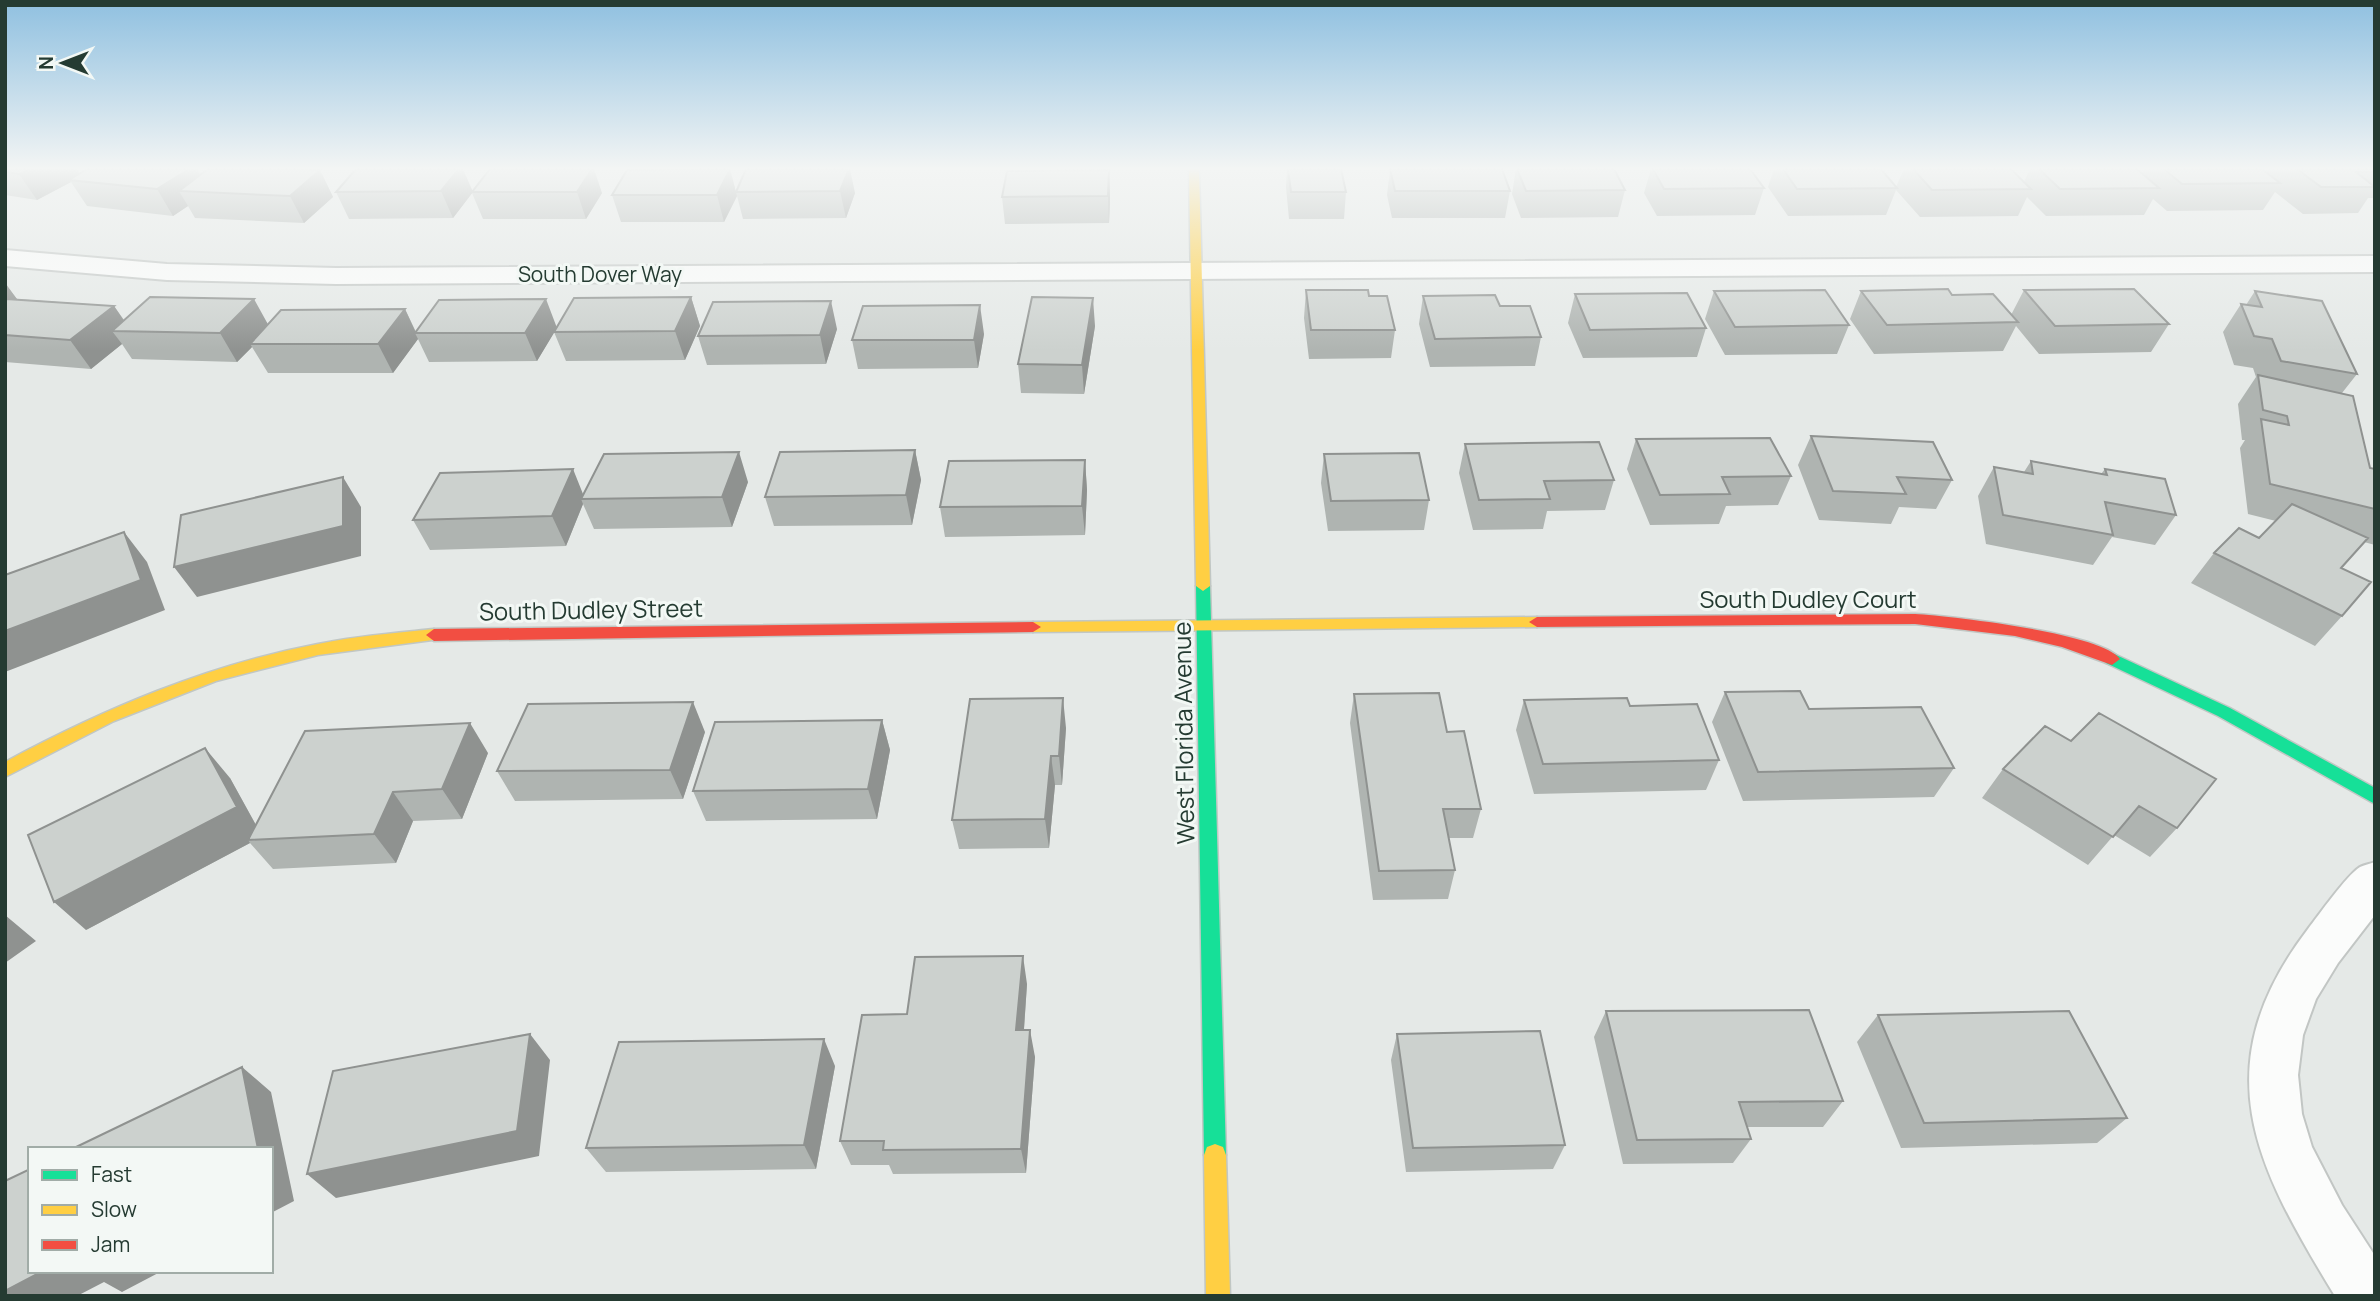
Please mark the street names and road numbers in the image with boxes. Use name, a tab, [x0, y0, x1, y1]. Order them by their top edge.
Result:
street label: South Dover Way	[518, 260, 682, 288]
street label: South Dudley Court	[1699, 582, 1917, 615]
street label: South Dudley Street	[479, 591, 703, 627]
street label: West Florida Avenue	[1165, 621, 1201, 845]

